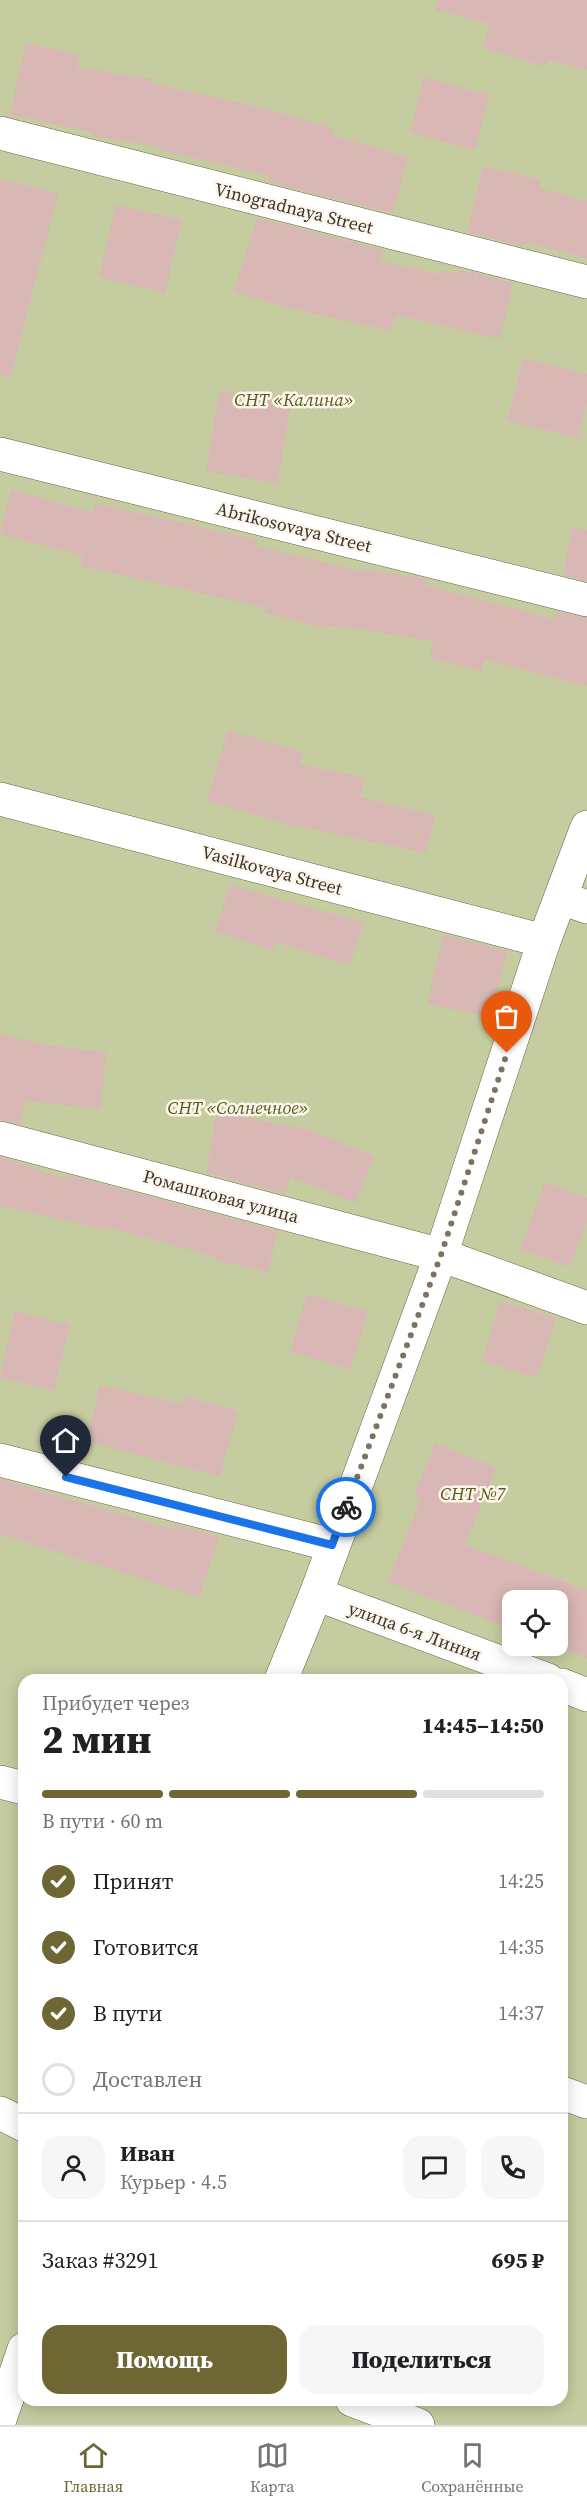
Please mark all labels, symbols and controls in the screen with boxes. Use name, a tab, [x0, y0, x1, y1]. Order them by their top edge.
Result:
street label: Vinogradnaya Street	[212, 176, 376, 240]
park label: СНТ «Калина»	[234, 387, 354, 412]
street label: Abrikosovaya Street	[214, 496, 374, 558]
street label: Vasilkovaya Street	[199, 839, 345, 901]
pin	[481, 991, 532, 1053]
icon: bag	[490, 1000, 523, 1033]
park label: СНТ «Солнечное»	[167, 1095, 309, 1120]
street label: Ромашковая улица	[140, 1163, 302, 1229]
pin	[40, 1415, 91, 1477]
icon: home	[49, 1424, 82, 1457]
courier	[316, 1477, 376, 1537]
park label: СНТ №7	[440, 1481, 506, 1506]
icon: bike	[330, 1491, 363, 1524]
map controls	[502, 1590, 568, 1656]
button: locate	[502, 1590, 568, 1656]
street label: улица 6-я Линия	[345, 1595, 485, 1667]
text: Прибудет через	[42, 1689, 189, 1717]
text: 14:45–14:50	[422, 1710, 544, 1740]
text: 2 мин	[42, 1713, 151, 1766]
text: В пути · 60 m	[42, 1807, 163, 1835]
icon: check	[42, 1865, 75, 1898]
text: Принят	[93, 1866, 173, 1896]
text: 14:25	[498, 1867, 544, 1895]
icon: check	[42, 1931, 75, 1964]
text: Готовится	[93, 1932, 199, 1962]
text: 14:35	[498, 1933, 544, 1961]
icon: check	[42, 1997, 75, 2030]
text: В пути	[93, 1998, 162, 2028]
text: 14:37	[498, 1999, 544, 2027]
text: Доставлен	[93, 2064, 203, 2094]
button: person	[42, 2136, 105, 2199]
button: chat	[403, 2136, 466, 2199]
button: phone	[481, 2136, 544, 2199]
text: Иван	[120, 2138, 175, 2168]
text: Курьер · 4.5	[120, 2168, 227, 2196]
text: Заказ #3291	[42, 2245, 158, 2275]
text: 695 ₽	[492, 2245, 544, 2275]
button: Помощь	[42, 2325, 287, 2394]
button: Поделиться	[299, 2325, 544, 2394]
tab: Главная	[63, 2439, 123, 2497]
tab: Карта	[250, 2439, 294, 2497]
tab: Сохранённые	[421, 2439, 524, 2497]

